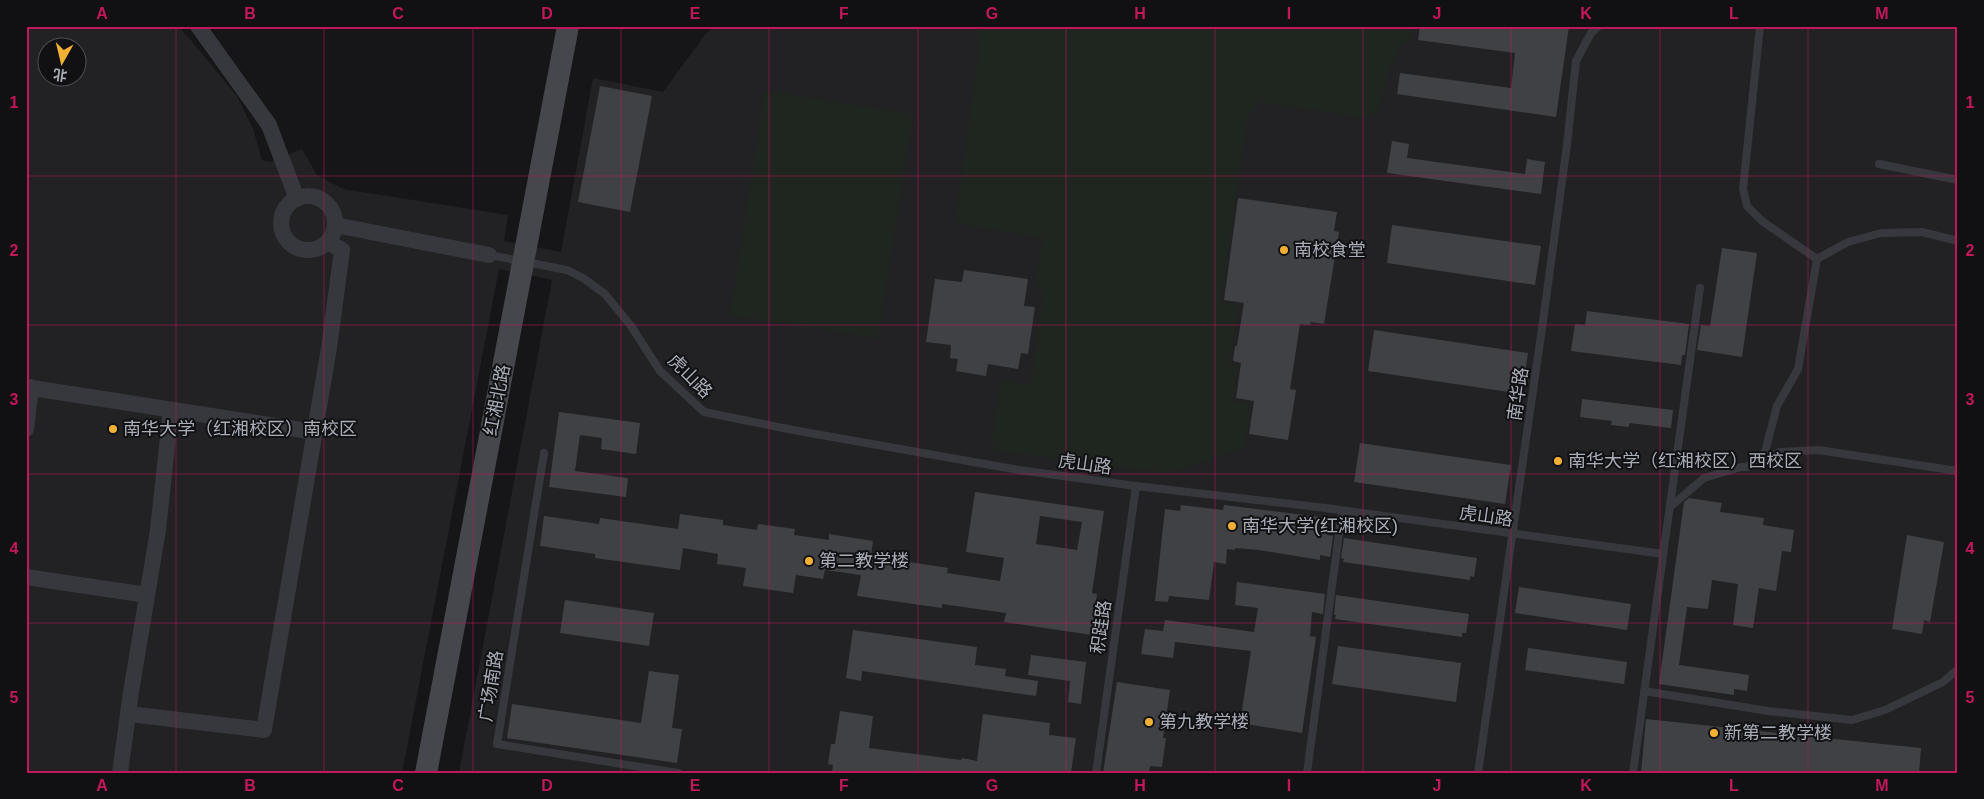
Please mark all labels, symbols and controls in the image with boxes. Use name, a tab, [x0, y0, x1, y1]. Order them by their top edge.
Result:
text: A	[96, 5, 108, 22]
text: B	[244, 5, 256, 22]
text: C	[392, 5, 404, 22]
text: D	[541, 5, 553, 22]
text: E	[690, 5, 701, 22]
text: F	[839, 5, 849, 22]
text: G	[986, 5, 998, 22]
text: H	[1134, 5, 1146, 22]
text: I	[1287, 5, 1291, 22]
text: J	[1433, 5, 1441, 22]
text: K	[1580, 5, 1592, 22]
text: L	[1729, 5, 1739, 22]
text: M	[1875, 5, 1889, 22]
north arrow	[38, 38, 88, 88]
text: 北	[52, 66, 68, 84]
text: 1	[10, 94, 19, 111]
text: 1	[1966, 94, 1975, 111]
place label: 南校食堂	[1294, 240, 1366, 260]
text: 2	[10, 242, 19, 259]
text: 2	[1966, 242, 1975, 259]
marker: 南校食堂	[1278, 244, 1290, 256]
street label: 虎山路	[664, 350, 716, 402]
street label: 红湘北路	[480, 363, 514, 437]
street label: 南华路	[1504, 366, 1532, 422]
text: 3	[10, 391, 19, 408]
text: 3	[1966, 391, 1975, 408]
place label: 南华大学（红湘校区）南校区	[123, 419, 357, 439]
marker: 南华大学（红湘校区）南校区	[107, 423, 119, 435]
street label: 虎山路	[1057, 450, 1113, 478]
place label: 南华大学（红湘校区）西校区	[1568, 451, 1802, 471]
marker: 南华大学（红湘校区）西校区	[1552, 455, 1564, 467]
street label: 虎山路	[1458, 502, 1514, 530]
place label: 南华大学(红湘校区)	[1242, 516, 1398, 536]
marker: 南华大学(红湘校区)	[1226, 520, 1238, 532]
text: 4	[10, 540, 19, 557]
text: 4	[1966, 540, 1975, 557]
place label: 第二教学楼	[819, 551, 909, 571]
marker: 第二教学楼	[803, 555, 815, 567]
street label: 积跬路	[1087, 599, 1115, 655]
street label: 广场南路	[475, 649, 507, 723]
text: 5	[10, 689, 19, 706]
text: 5	[1966, 689, 1975, 706]
place label: 第九教学楼	[1159, 712, 1249, 732]
marker: 第九教学楼	[1143, 716, 1155, 728]
place label: 新第二教学楼	[1724, 723, 1832, 743]
marker: 新第二教学楼	[1708, 727, 1720, 739]
text: A	[96, 777, 108, 794]
text: B	[244, 777, 256, 794]
text: C	[392, 777, 404, 794]
text: D	[541, 777, 553, 794]
text: E	[690, 777, 701, 794]
text: F	[839, 777, 849, 794]
text: G	[986, 777, 998, 794]
text: H	[1134, 777, 1146, 794]
text: I	[1287, 777, 1291, 794]
text: J	[1433, 777, 1441, 794]
text: K	[1580, 777, 1592, 794]
text: L	[1729, 777, 1739, 794]
text: M	[1875, 777, 1889, 794]

